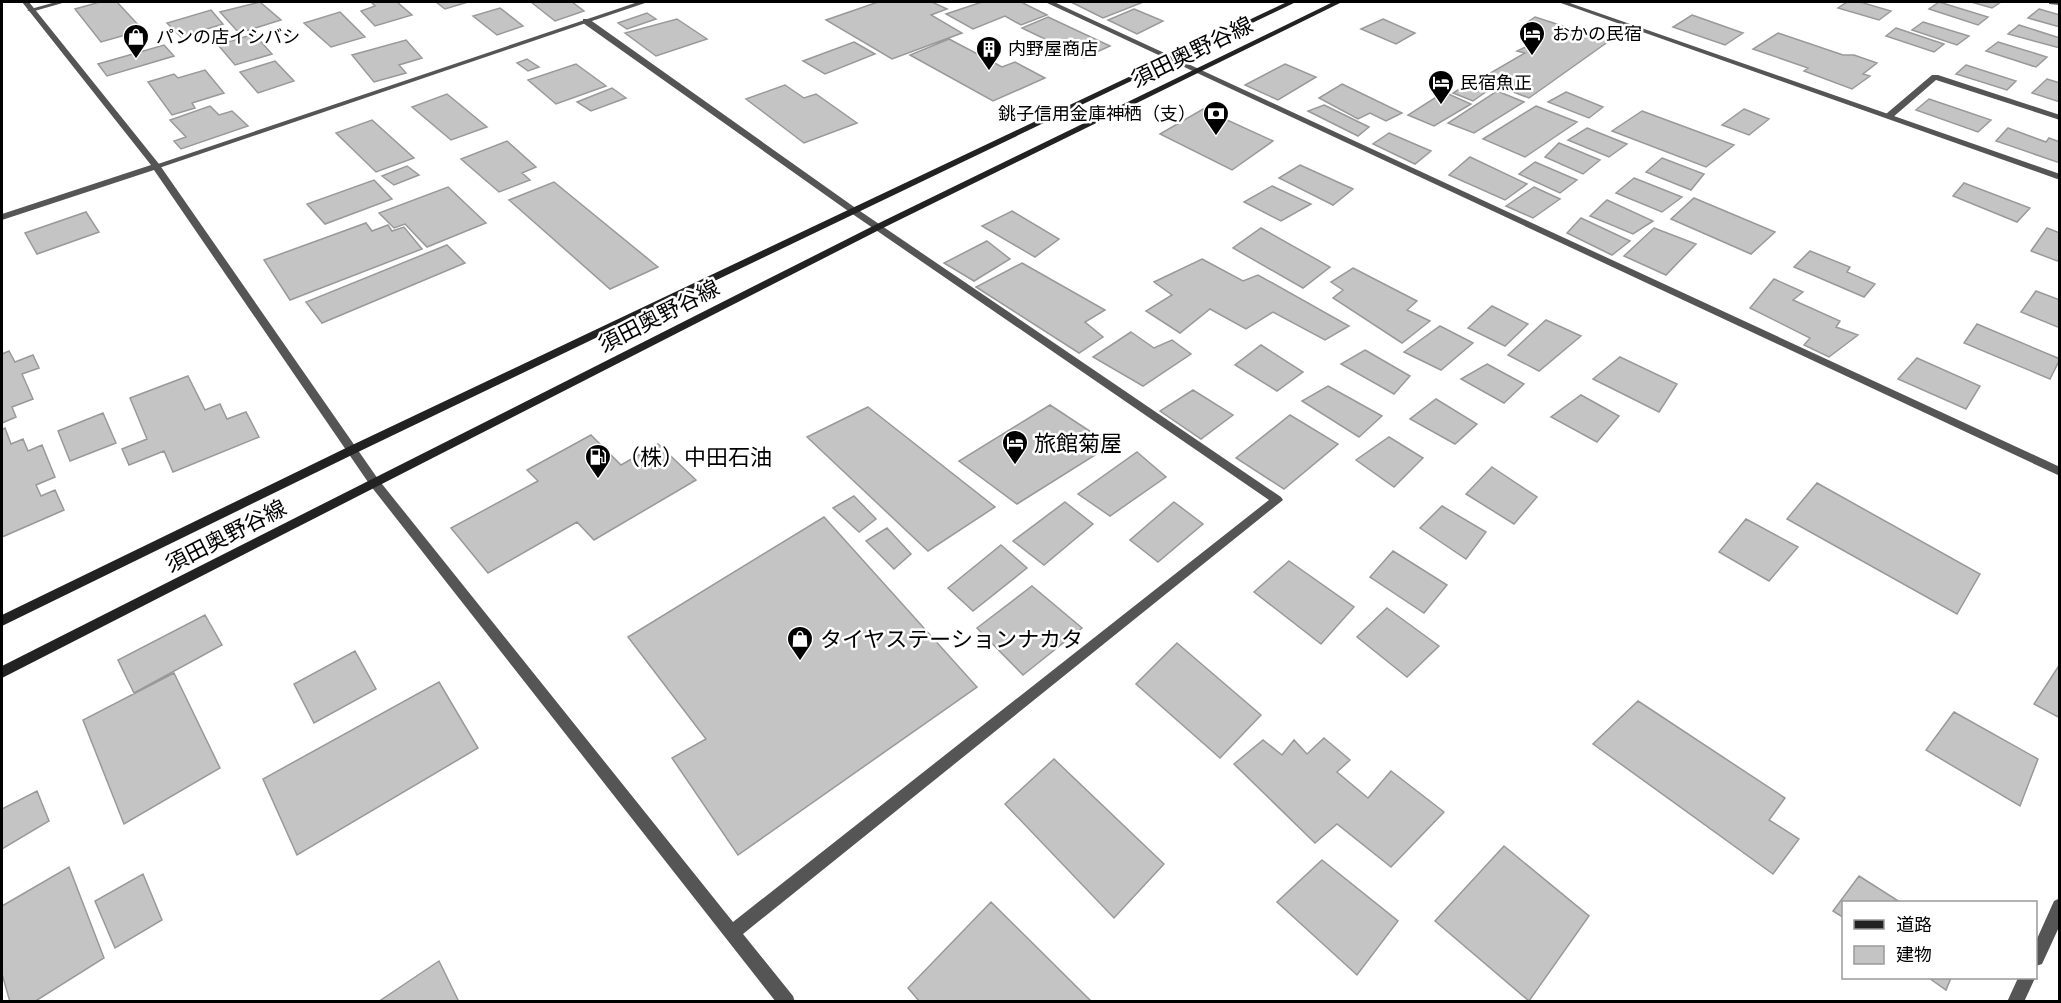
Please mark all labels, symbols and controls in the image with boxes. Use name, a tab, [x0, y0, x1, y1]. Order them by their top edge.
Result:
street label: 須田奥野谷線	[1127, 11, 1257, 93]
hotel icon: おかの民宿	[1517, 19, 1547, 57]
shop icon: パンの店イシバシ	[121, 22, 151, 60]
place label: おかの民宿	[1552, 23, 1642, 45]
place label: パンの店イシバシ	[156, 26, 300, 48]
building icon: 内野屋商店	[974, 34, 1004, 72]
place label: 内野屋商店	[1008, 38, 1098, 60]
hotel icon: 民宿魚正	[1426, 68, 1456, 106]
place label: 民宿魚正	[1460, 72, 1532, 94]
bank icon: 銚子信用金庫神栖（支）	[1201, 99, 1231, 137]
place label: 銚子信用金庫神栖（支）	[998, 103, 1196, 125]
street label: 須田奥野谷線	[594, 274, 724, 358]
hotel icon: 旅館菊屋	[1000, 428, 1030, 466]
place label: 旅館菊屋	[1034, 430, 1122, 457]
fuel station icon: （株）中田石油	[583, 442, 613, 480]
place label: （株）中田石油	[618, 444, 772, 471]
street label: 須田奥野谷線	[161, 494, 291, 578]
shop icon: タイヤステーションナカタ	[785, 624, 815, 662]
place label: タイヤステーションナカタ	[820, 626, 1083, 653]
legend	[1842, 901, 2037, 979]
text: 道路	[1896, 914, 1932, 936]
text: 建物	[1896, 944, 1932, 966]

